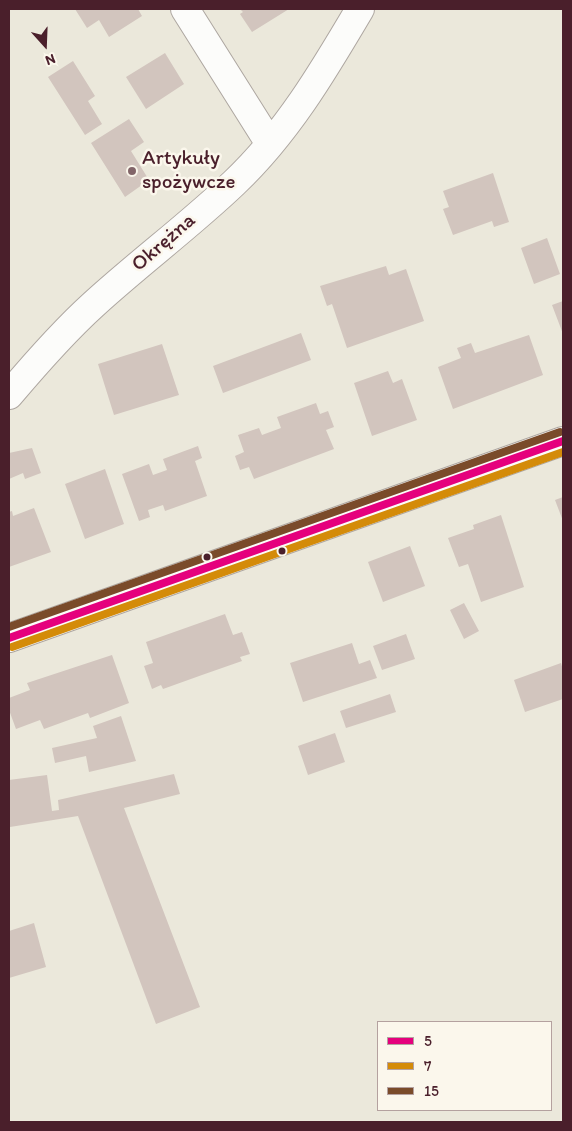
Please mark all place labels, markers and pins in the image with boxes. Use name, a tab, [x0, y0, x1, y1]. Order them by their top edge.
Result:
place label: Artykuły spożywcze	[142, 146, 236, 196]
marker: Artykuły spożywcze	[126, 165, 138, 177]
unlabelled marker	[277, 546, 287, 556]
unlabelled marker	[202, 552, 212, 562]

